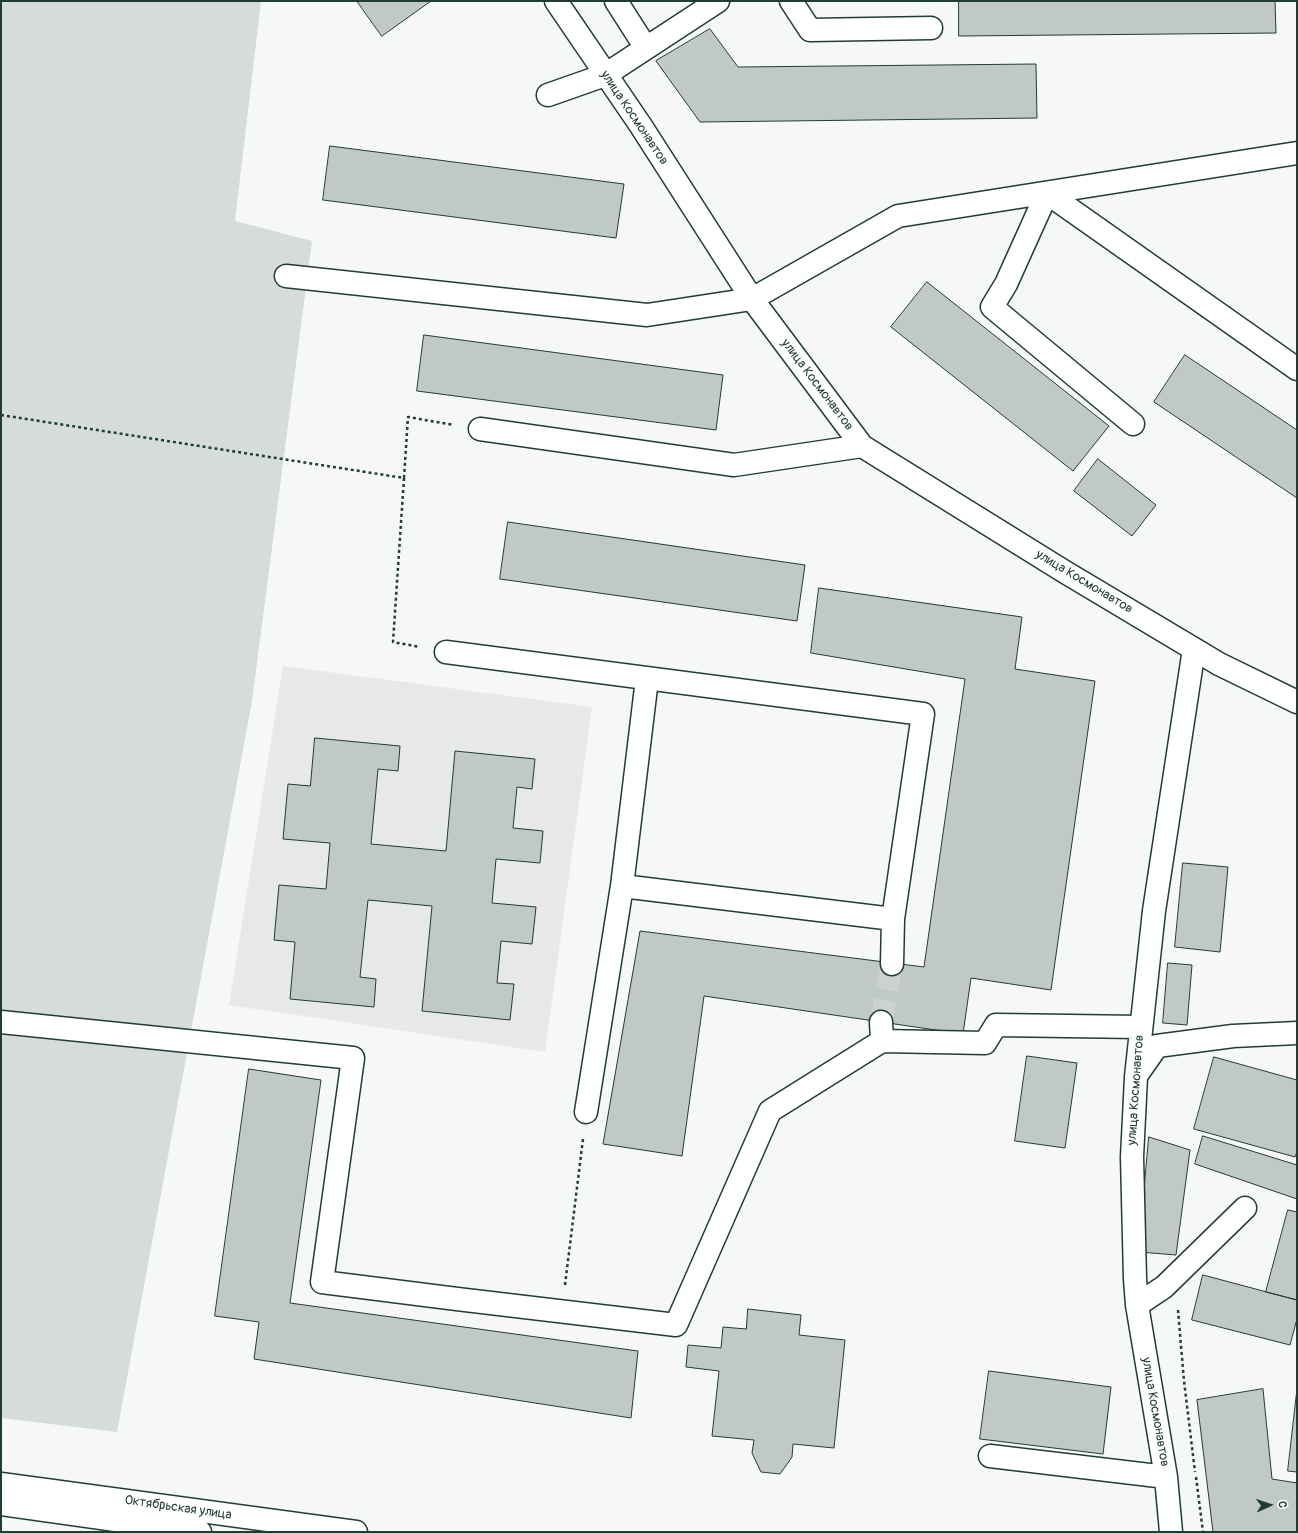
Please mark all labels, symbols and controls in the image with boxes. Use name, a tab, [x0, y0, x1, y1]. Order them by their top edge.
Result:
street label: улица Космонавтов	[597, 68, 671, 168]
street label: улица Космонавтов	[777, 336, 857, 434]
street label: улица Космонавтов	[1033, 547, 1135, 617]
street label: улица Космонавтов	[1124, 1034, 1148, 1146]
street label: улица Космонавтов	[1138, 1356, 1172, 1468]
north arrow	[1250, 1485, 1290, 1525]
street label: Октябрьская улица	[124, 1493, 232, 1523]
text: С	[1276, 1501, 1289, 1508]

